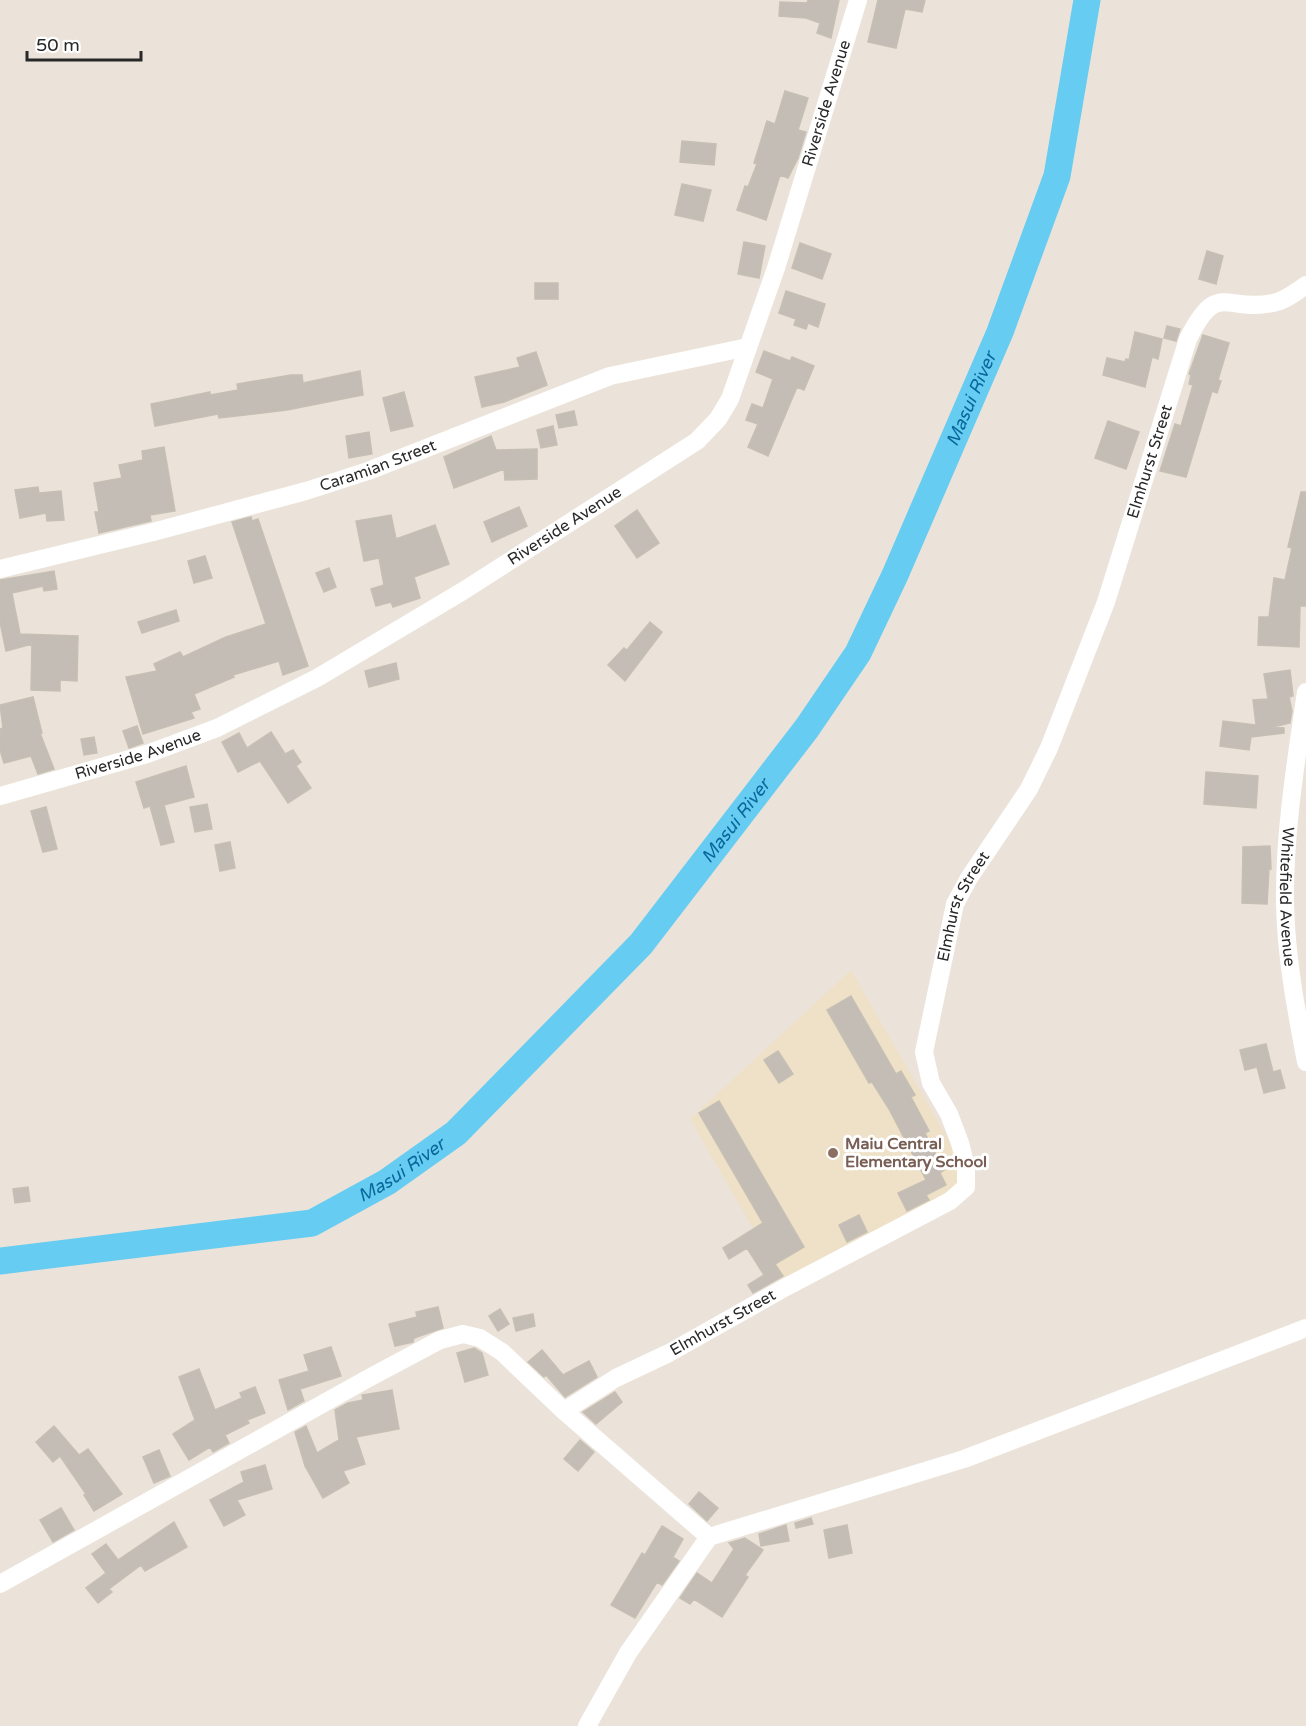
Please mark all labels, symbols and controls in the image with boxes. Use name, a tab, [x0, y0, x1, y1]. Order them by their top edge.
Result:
scale bar	[27, 24, 141, 62]
text: 50 m	[36, 34, 80, 56]
street label: Riverside Avenue	[798, 38, 855, 169]
water label: Masui River	[941, 347, 1002, 449]
street label: Elmhurst Street	[1123, 402, 1177, 521]
street label: Caramian Street	[317, 435, 439, 496]
street label: Riverside Avenue	[504, 482, 625, 570]
street label: Riverside Avenue	[73, 725, 204, 784]
water label: Masui River	[696, 773, 776, 867]
street label: Whitefield Avenue	[1275, 826, 1300, 968]
street label: Elmhurst Street	[933, 848, 994, 963]
water label: Masui River	[354, 1132, 451, 1207]
place label: Maiu Central Elementary School	[845, 1134, 987, 1172]
marker: Maiu Central Elementary School	[826, 1146, 840, 1160]
street label: Elmhurst Street	[666, 1285, 779, 1360]

